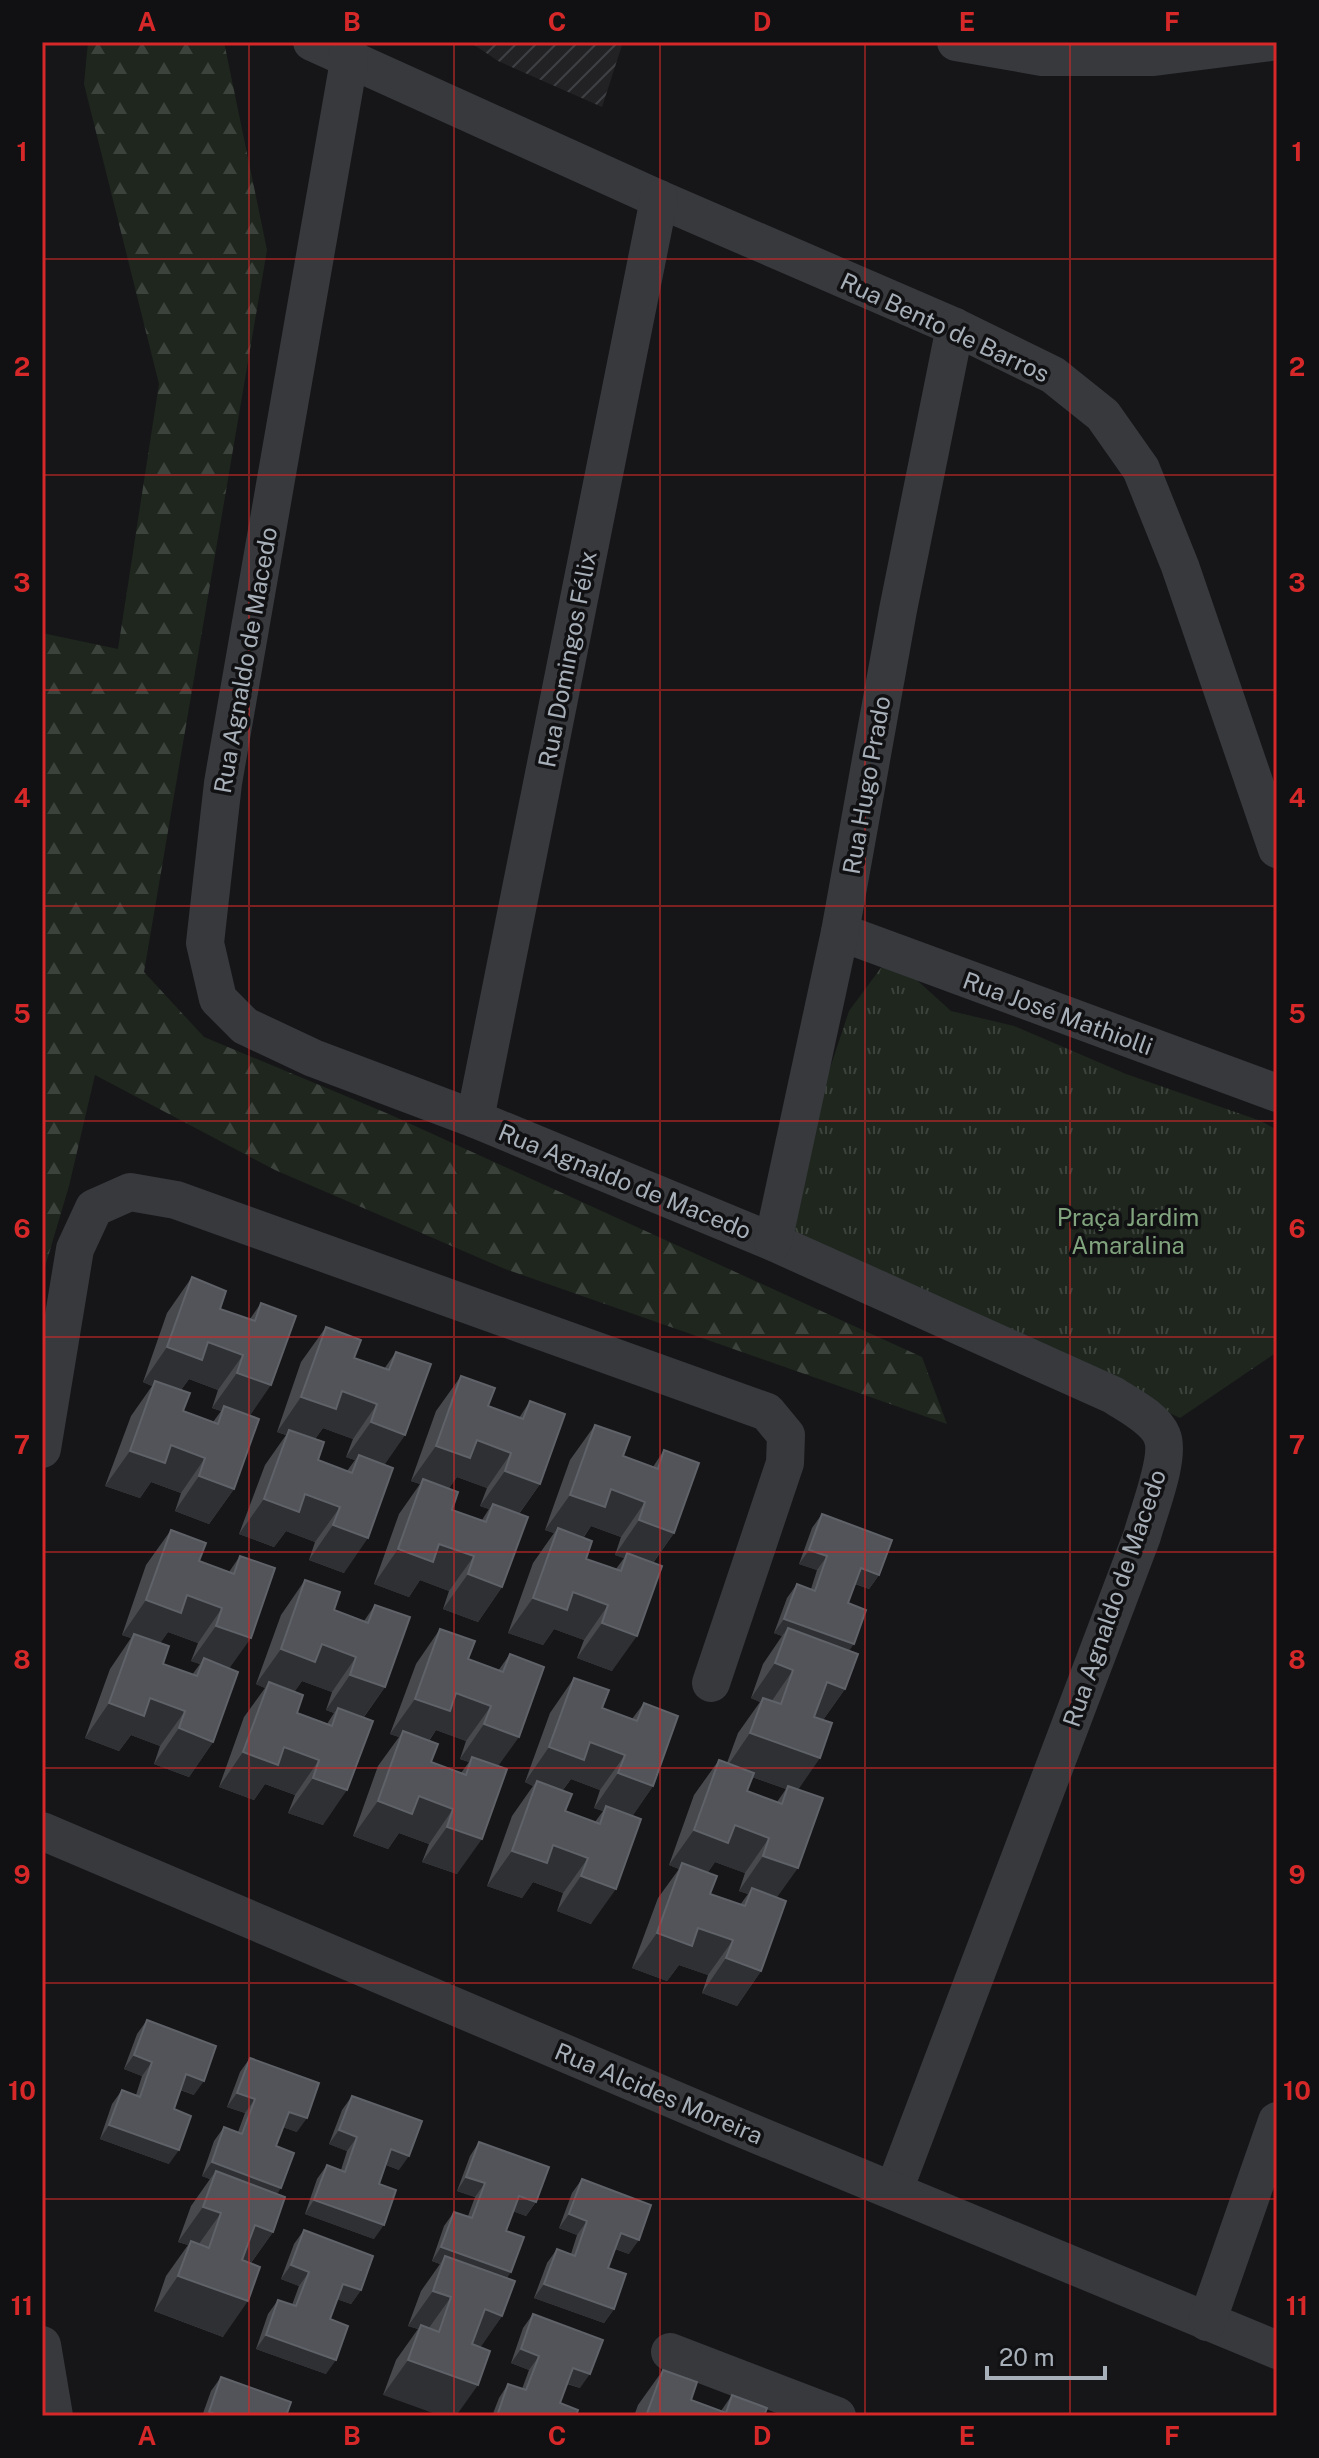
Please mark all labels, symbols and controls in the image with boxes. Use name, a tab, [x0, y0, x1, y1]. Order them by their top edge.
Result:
text: A	[138, 6, 157, 37]
text: B	[343, 6, 361, 37]
text: C	[548, 6, 566, 37]
text: D	[753, 6, 771, 37]
text: E	[959, 6, 975, 37]
text: F	[1164, 6, 1180, 37]
text: 1	[16, 136, 28, 167]
text: 1	[1291, 136, 1303, 167]
street label: Rua Bento de Barros	[836, 266, 1054, 388]
text: 2	[14, 351, 30, 382]
text: 2	[1289, 351, 1305, 382]
street label: Rua Agnaldo de Macedo	[208, 525, 282, 795]
street label: Rua Domingos Félix	[532, 548, 602, 770]
text: 3	[13, 567, 31, 598]
text: 3	[1288, 567, 1306, 598]
street label: Rua Hugo Prado	[837, 694, 895, 876]
text: 4	[13, 782, 31, 813]
text: 4	[1288, 782, 1306, 813]
street label: Rua José Mathiolli	[959, 966, 1157, 1060]
text: 5	[13, 998, 31, 1029]
text: 5	[1288, 998, 1306, 1029]
street label: Rua Agnaldo de Macedo	[495, 1117, 755, 1245]
park label: Praça Jardim Amaralina	[1057, 1203, 1199, 1259]
text: 6	[13, 1213, 31, 1244]
text: 6	[1288, 1213, 1306, 1244]
text: 7	[14, 1429, 30, 1460]
text: 7	[1289, 1429, 1305, 1460]
street label: Rua Agnaldo de Macedo	[1057, 1466, 1171, 1730]
text: 8	[13, 1644, 31, 1675]
text: 8	[1288, 1644, 1306, 1675]
text: 9	[13, 1859, 31, 1890]
text: 9	[1288, 1859, 1306, 1890]
street label: Rua Alcides Moreira	[551, 2037, 767, 2149]
text: 10	[8, 2075, 36, 2106]
text: 10	[1283, 2075, 1311, 2106]
text: 11	[11, 2290, 33, 2321]
text: 11	[1286, 2290, 1308, 2321]
scale bar	[987, 2330, 1105, 2380]
text: 20 m	[999, 2343, 1055, 2371]
text: A	[138, 2420, 157, 2451]
text: B	[343, 2420, 361, 2451]
text: C	[548, 2420, 566, 2451]
text: D	[753, 2420, 771, 2451]
text: E	[959, 2420, 975, 2451]
text: F	[1164, 2420, 1180, 2451]

